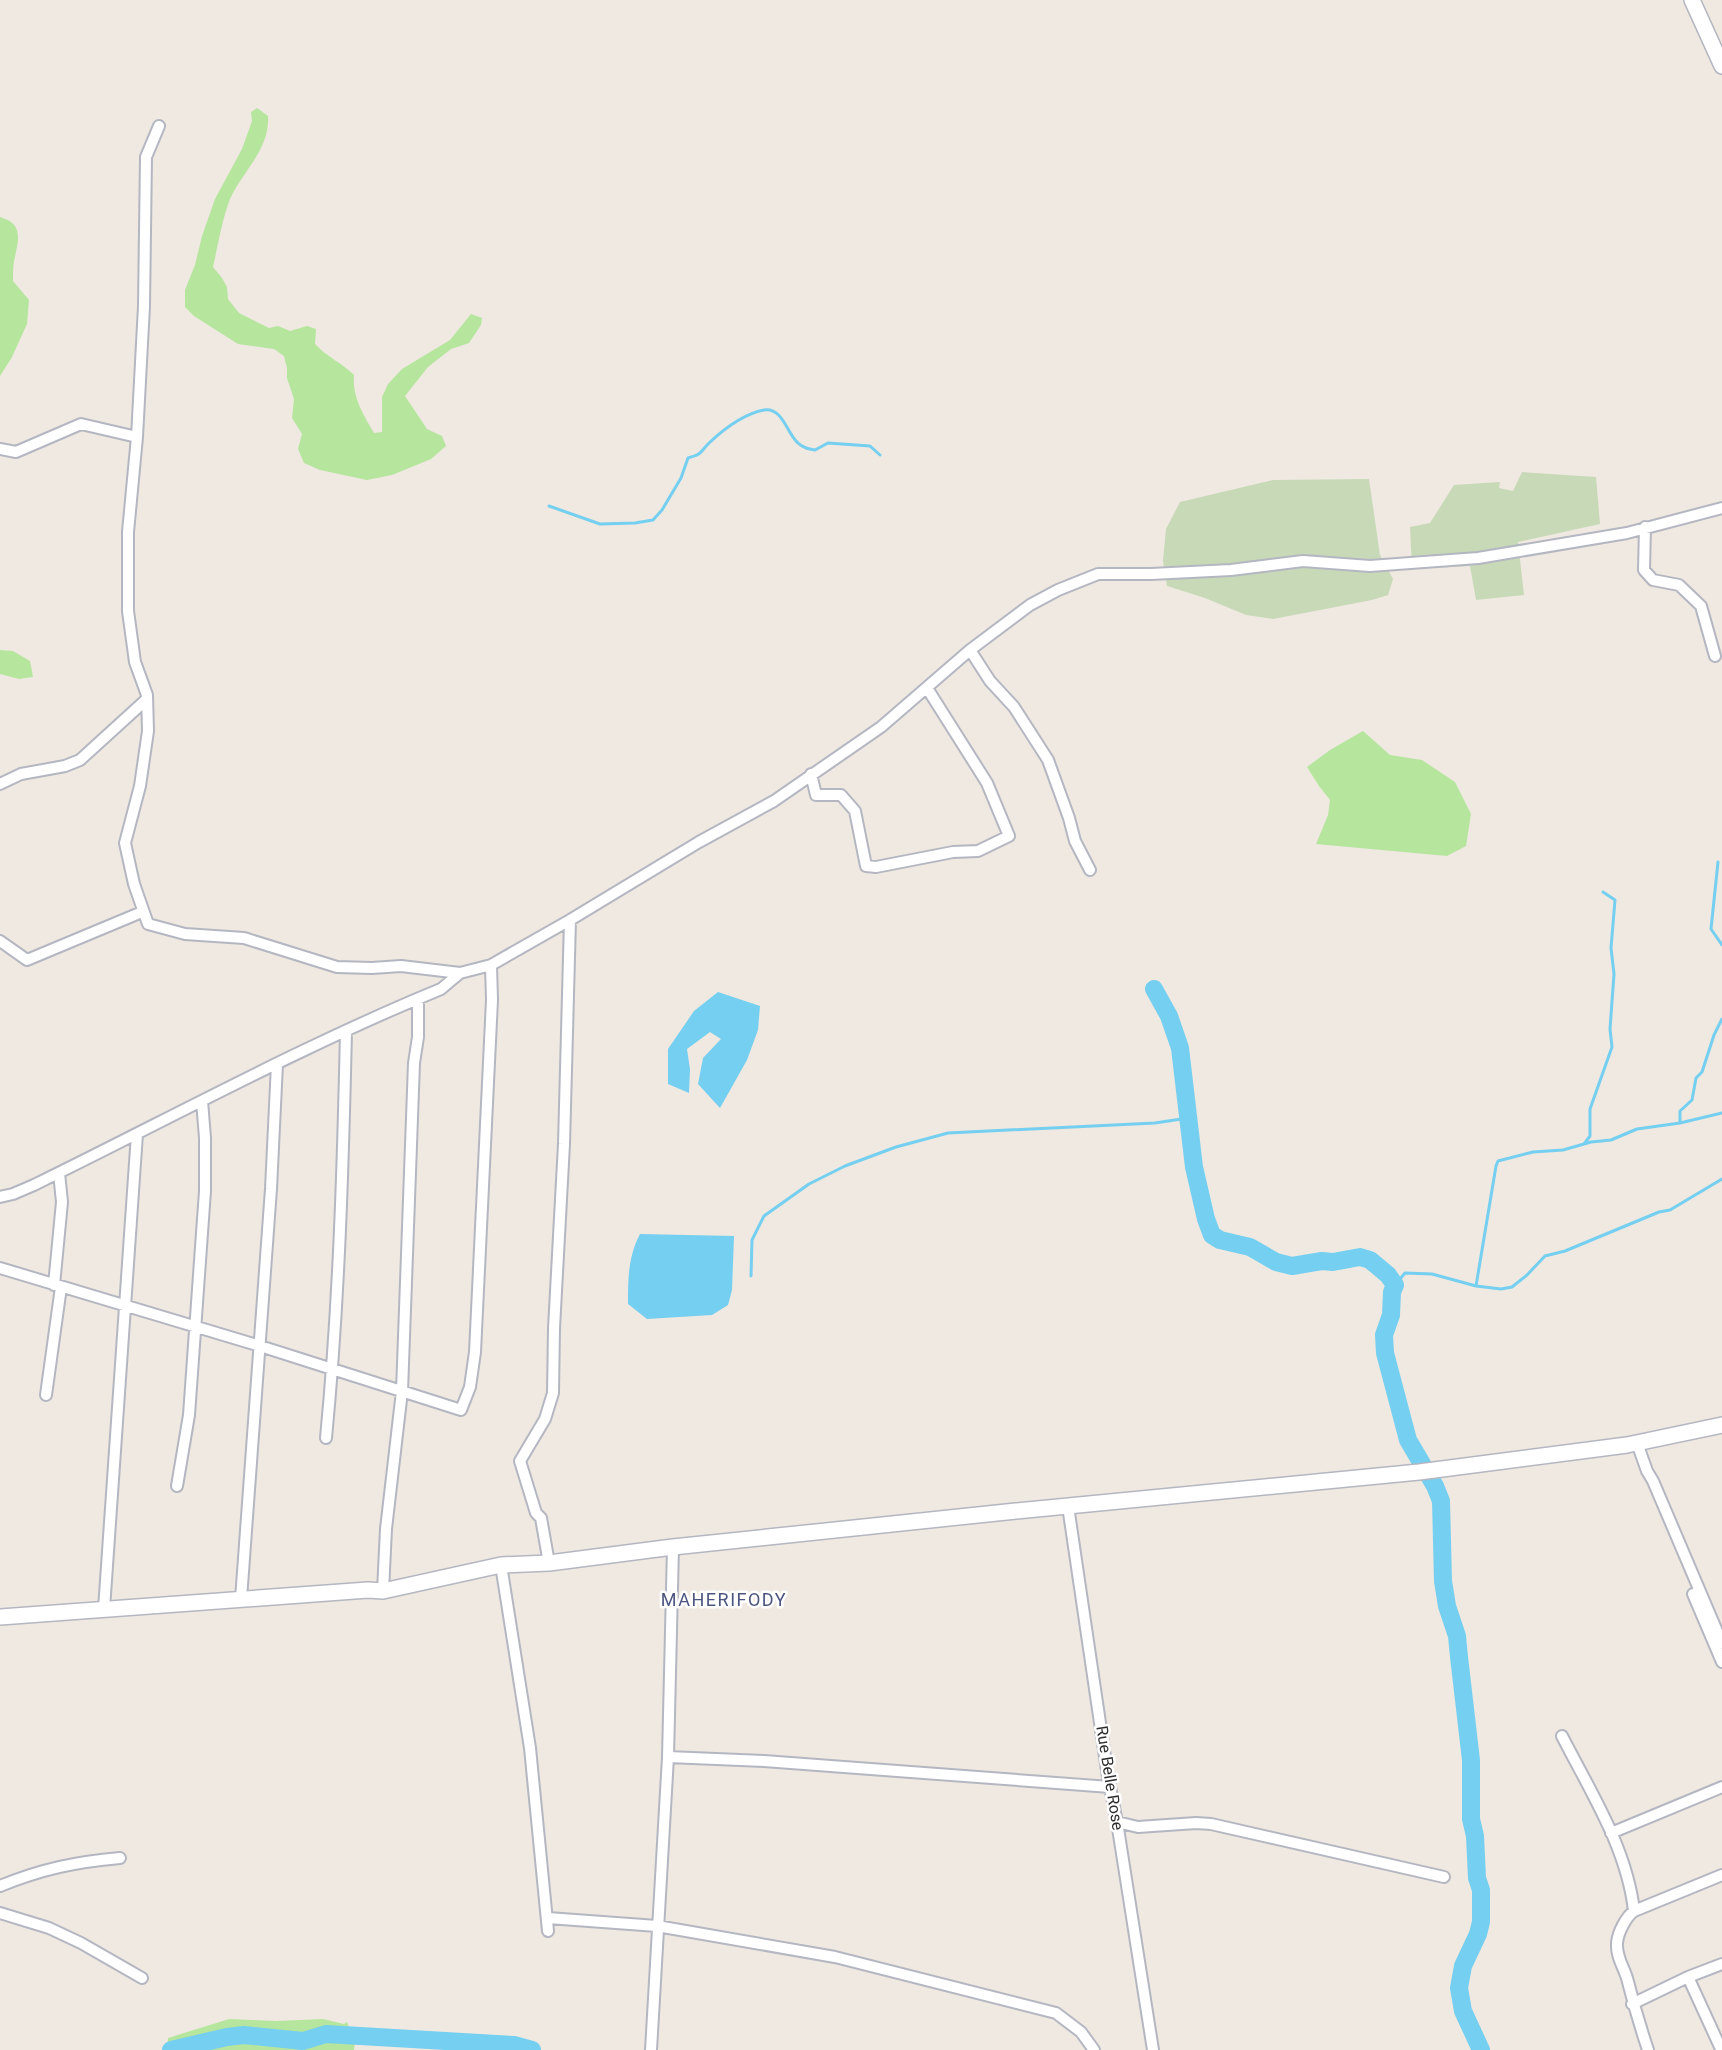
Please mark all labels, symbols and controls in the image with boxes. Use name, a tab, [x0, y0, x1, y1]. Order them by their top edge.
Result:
district label: MAHERIFODY	[661, 1589, 787, 1610]
street label: Rue Belle Rose	[1092, 1724, 1128, 1832]

